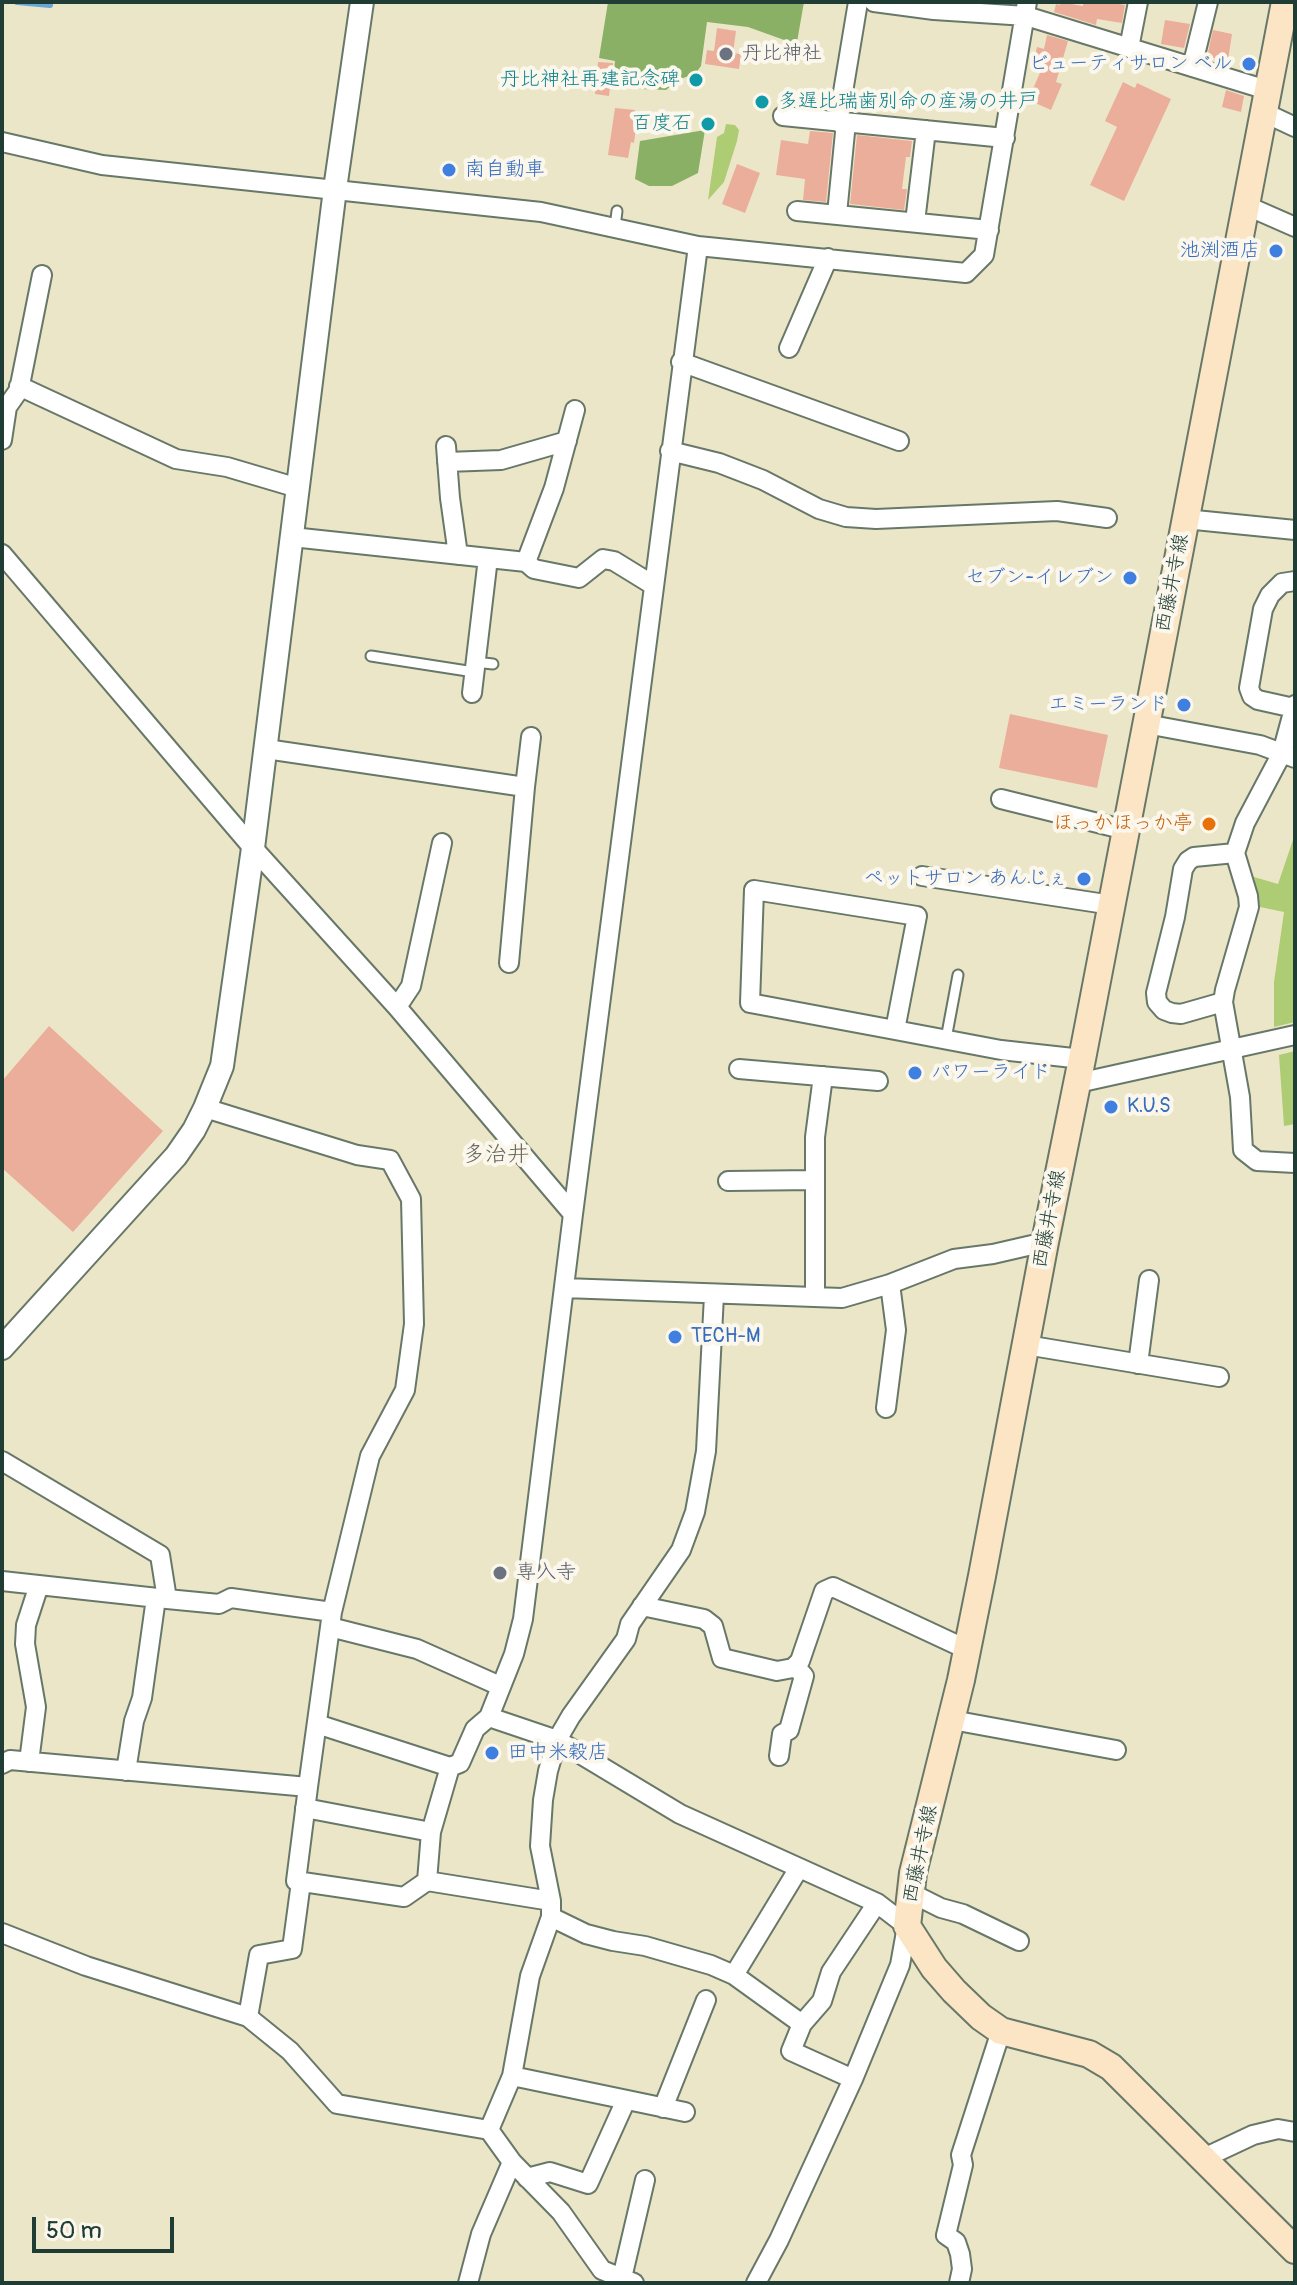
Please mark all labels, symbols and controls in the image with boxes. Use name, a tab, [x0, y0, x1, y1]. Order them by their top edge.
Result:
place label: 丹比神社	[742, 42, 822, 66]
marker: 丹比神社	[717, 45, 735, 63]
place label: ビューティサロン ベル	[1029, 52, 1233, 76]
marker: ビューティサロン ベル	[1240, 55, 1258, 73]
place label: 丹比神社再建記念碑	[500, 68, 680, 92]
marker: 丹比神社再建記念碑	[687, 71, 705, 89]
place label: 多遅比瑞歯別命の産湯の井戸	[778, 90, 1038, 114]
marker: 多遅比瑞歯別命の産湯の井戸	[753, 93, 771, 111]
place label: 百度石	[632, 112, 692, 136]
marker: 百度石	[699, 115, 717, 133]
place label: 南自動車	[465, 158, 545, 182]
marker: 南自動車	[440, 161, 458, 179]
place label: 池渕酒店	[1180, 239, 1260, 263]
marker: 池渕酒店	[1267, 242, 1285, 260]
street label: 西藤井寺線	[1152, 532, 1194, 634]
place label: セブン-イレブン	[965, 566, 1114, 590]
marker: セブン-イレブン	[1121, 569, 1139, 587]
place label: エミーランド	[1048, 693, 1168, 717]
marker: エミーランド	[1175, 696, 1193, 714]
place label: ほっかほっか亭	[1053, 812, 1193, 836]
marker: ほっかほっか亭	[1200, 815, 1218, 833]
place label: ペットサロン あんじぇ	[864, 867, 1068, 891]
marker: ペットサロン あんじぇ	[1075, 870, 1093, 888]
place label: パワーライド	[931, 1061, 1051, 1085]
marker: パワーライド	[906, 1064, 924, 1082]
place label: K.U.S	[1127, 1095, 1171, 1119]
marker: K.U.S	[1102, 1098, 1120, 1116]
district label: 多治井	[463, 1142, 529, 1168]
street label: 西藤井寺線	[1029, 1168, 1071, 1270]
place label: TECH-M	[691, 1325, 760, 1349]
marker: TECH-M	[666, 1328, 684, 1346]
place label: 専入寺	[516, 1561, 576, 1585]
marker: 専入寺	[491, 1564, 509, 1582]
place label: 田中米穀店	[508, 1741, 608, 1765]
marker: 田中米穀店	[483, 1744, 501, 1762]
street label: 西藤井寺線	[899, 1803, 943, 1905]
scale bar	[36, 2201, 178, 2251]
text: 50 m	[46, 2216, 102, 2245]

